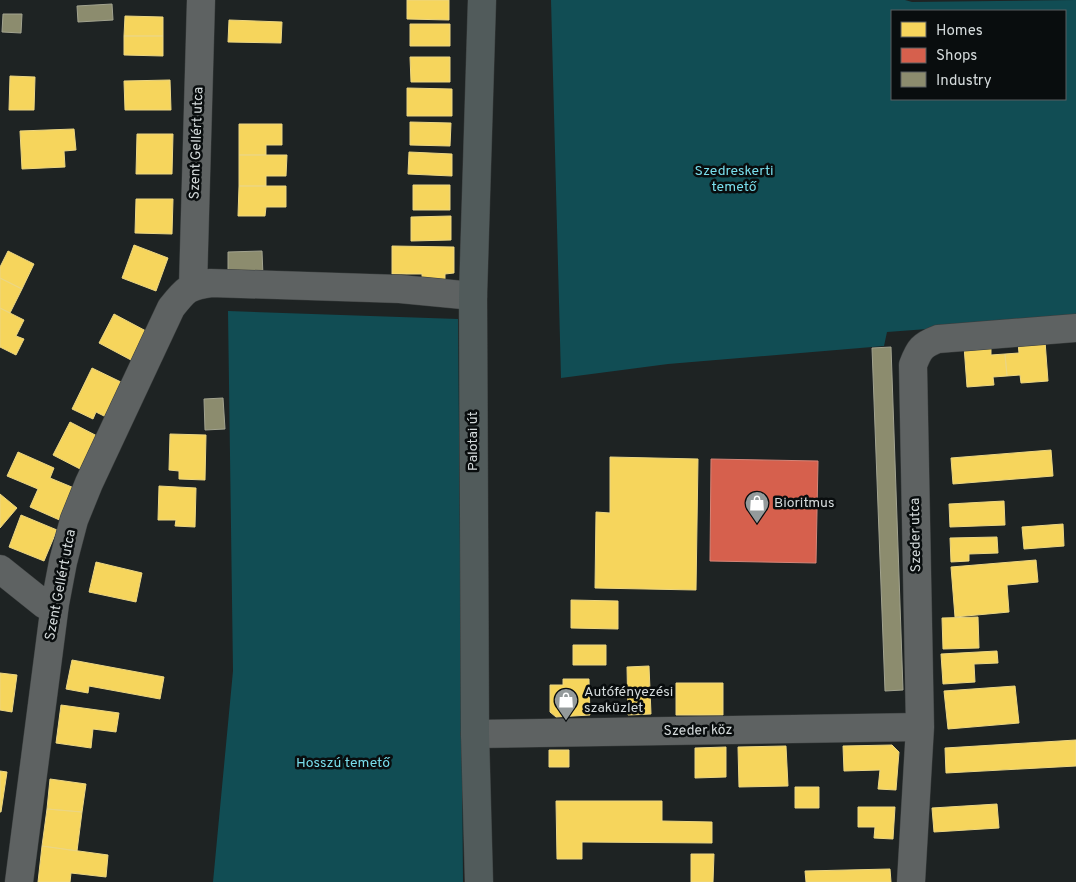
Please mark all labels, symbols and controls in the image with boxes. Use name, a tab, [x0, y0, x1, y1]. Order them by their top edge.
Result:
legend	[891, 10, 1066, 100]
text: Homes	[936, 22, 983, 41]
text: Shops	[936, 47, 977, 66]
text: Industry	[936, 72, 992, 91]
street label: Szent Gellért utca	[187, 86, 207, 200]
park label: Szedreskerti temető	[695, 163, 773, 196]
street label: Palotai út	[465, 411, 482, 471]
shop icon: Bioritmus	[744, 490, 770, 524]
place label: Bioritmus	[774, 495, 834, 512]
street label: Szeder utca	[907, 498, 925, 572]
street label: Szent Gellért utca	[42, 528, 80, 642]
place label: Autófényezési szaküzlet	[584, 684, 673, 717]
shop icon: Autófényezési szaküzlet	[553, 687, 579, 721]
street label: Szeder köz	[663, 722, 733, 740]
park label: Hosszú temető	[296, 755, 391, 772]

